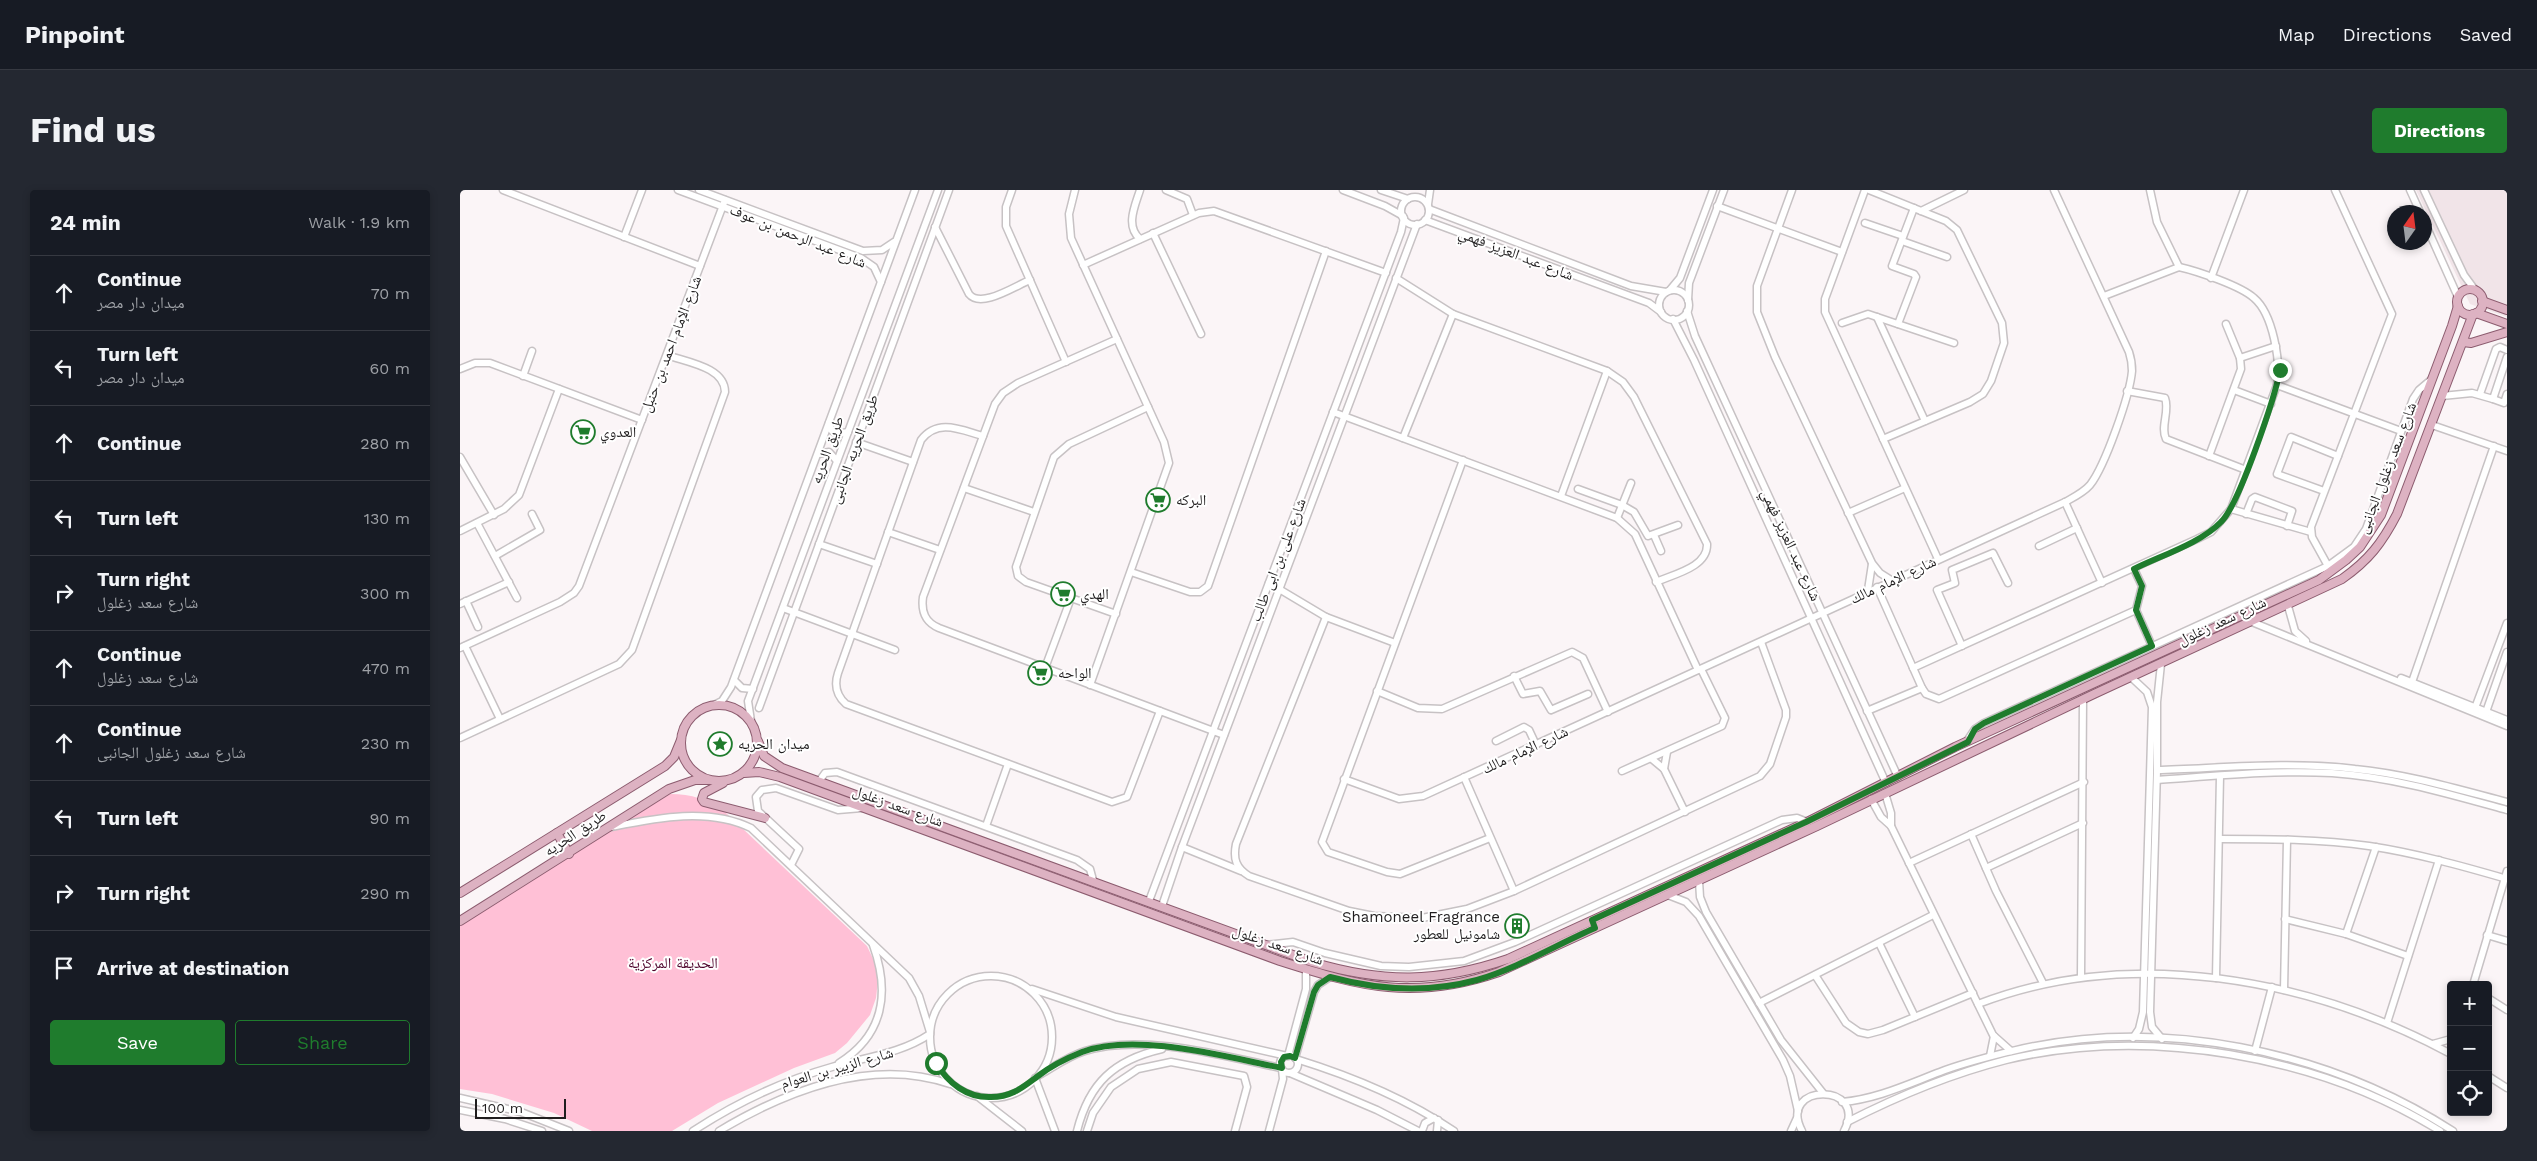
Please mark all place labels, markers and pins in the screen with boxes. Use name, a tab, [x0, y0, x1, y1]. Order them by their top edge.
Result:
supermarket icon: العدوي	[570, 419, 596, 445]
place label: العدوي	[600, 423, 636, 444]
supermarket icon: البركه	[1145, 487, 1171, 513]
place label: البركه	[1176, 491, 1206, 509]
supermarket icon: الهدي	[1050, 581, 1076, 607]
place label: الهدي	[1080, 585, 1109, 606]
supermarket icon: الواحه	[1027, 660, 1053, 686]
place label: الواحه	[1058, 664, 1092, 682]
place icon: ميدان الحريه	[707, 731, 733, 757]
place label: ميدان الحريه	[738, 735, 810, 754]
place label: Shamoneel Fragrance شامونيل للعطور	[1342, 908, 1500, 944]
building icon: Shamoneel Fragrance شامونيل للعطور	[1504, 913, 1530, 939]

